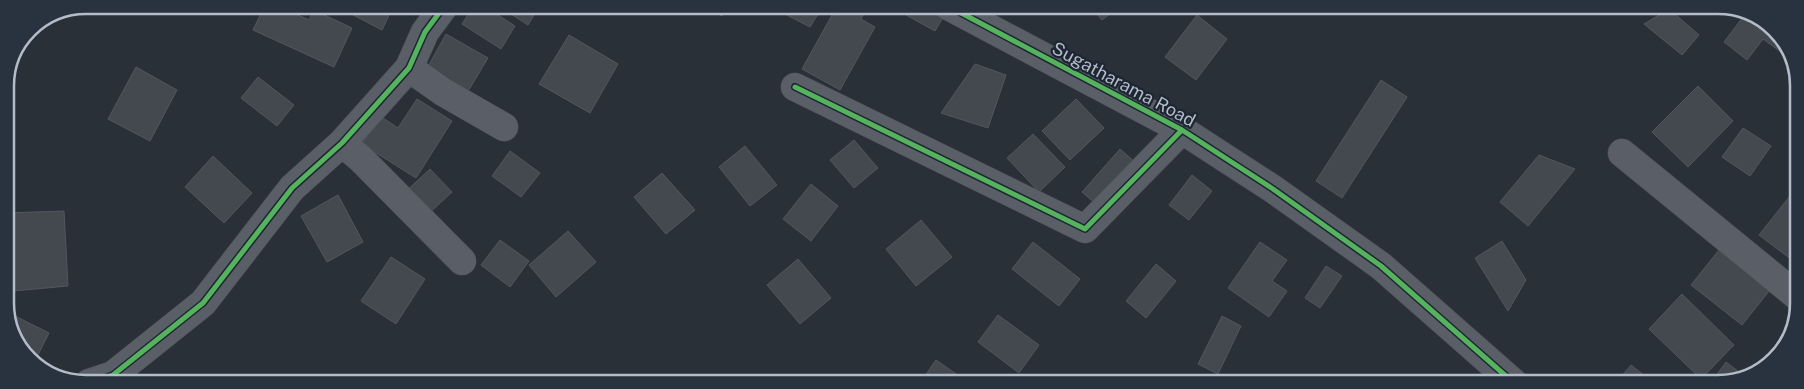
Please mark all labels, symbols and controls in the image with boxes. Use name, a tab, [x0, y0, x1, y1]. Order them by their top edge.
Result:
street label: Sugatharama Road	[1049, 37, 1199, 131]

